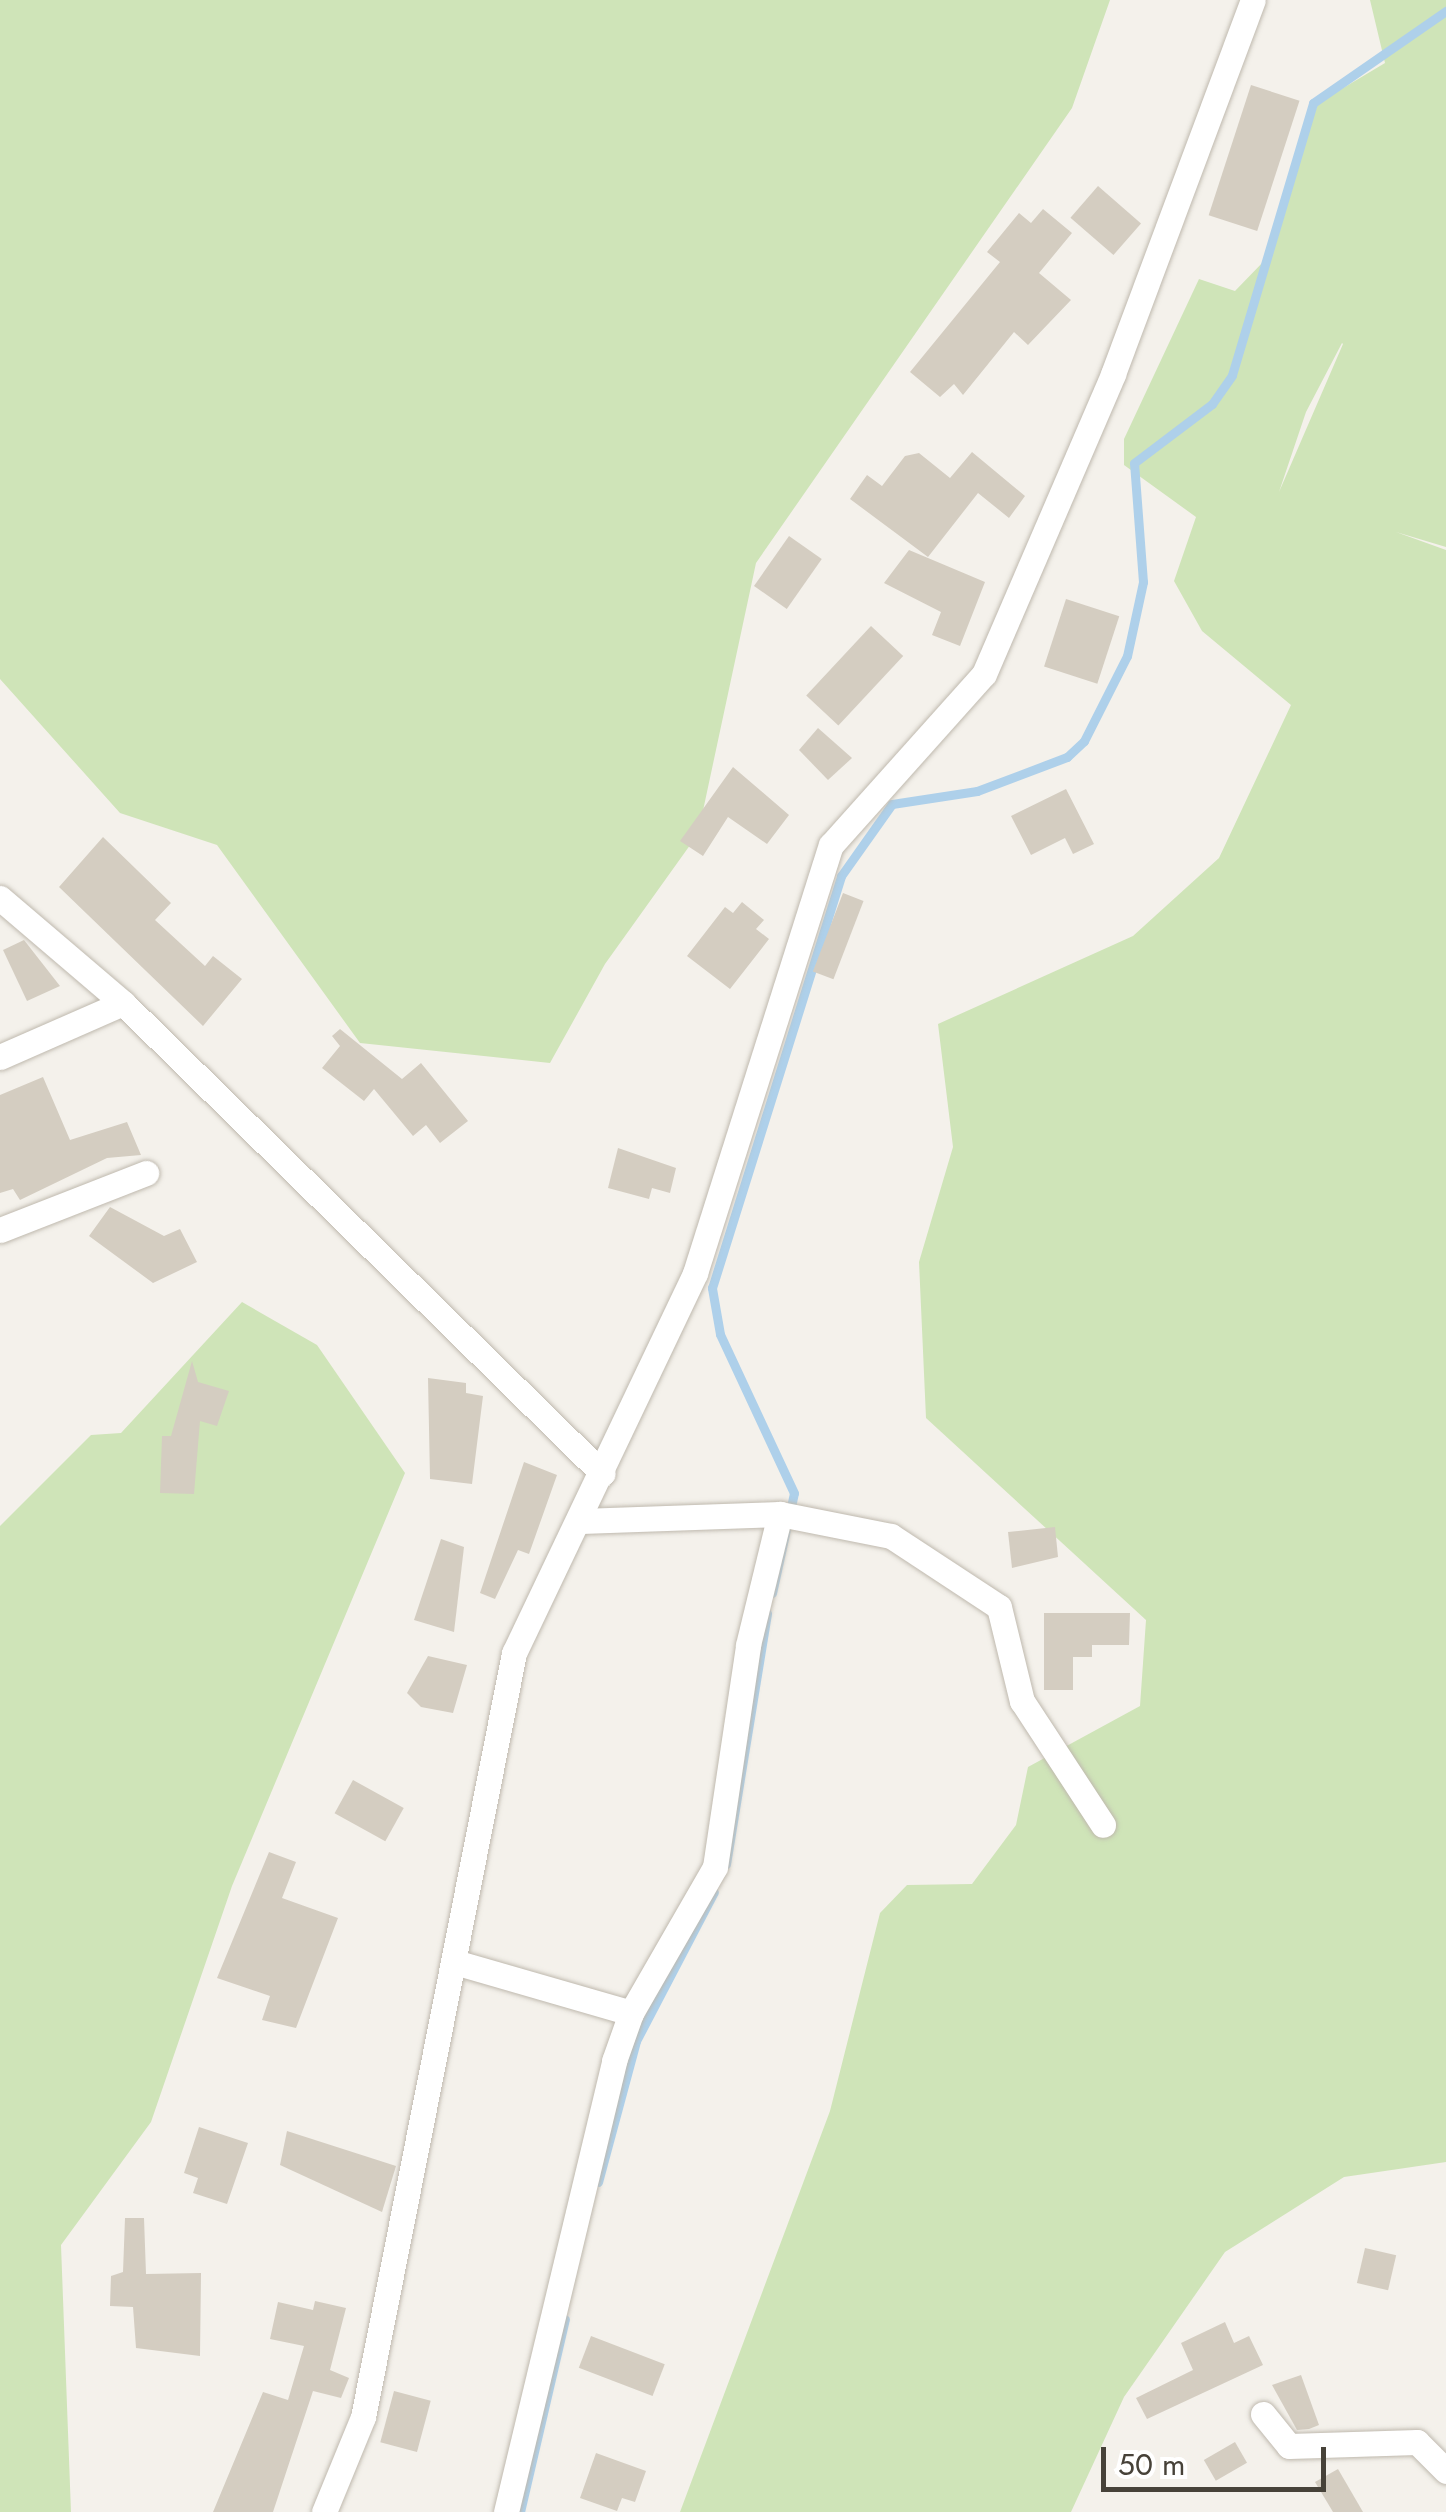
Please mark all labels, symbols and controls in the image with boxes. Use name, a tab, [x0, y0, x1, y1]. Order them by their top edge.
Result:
scale bar	[1106, 2427, 1331, 2489]
text: 50 m	[1118, 2443, 1185, 2486]

